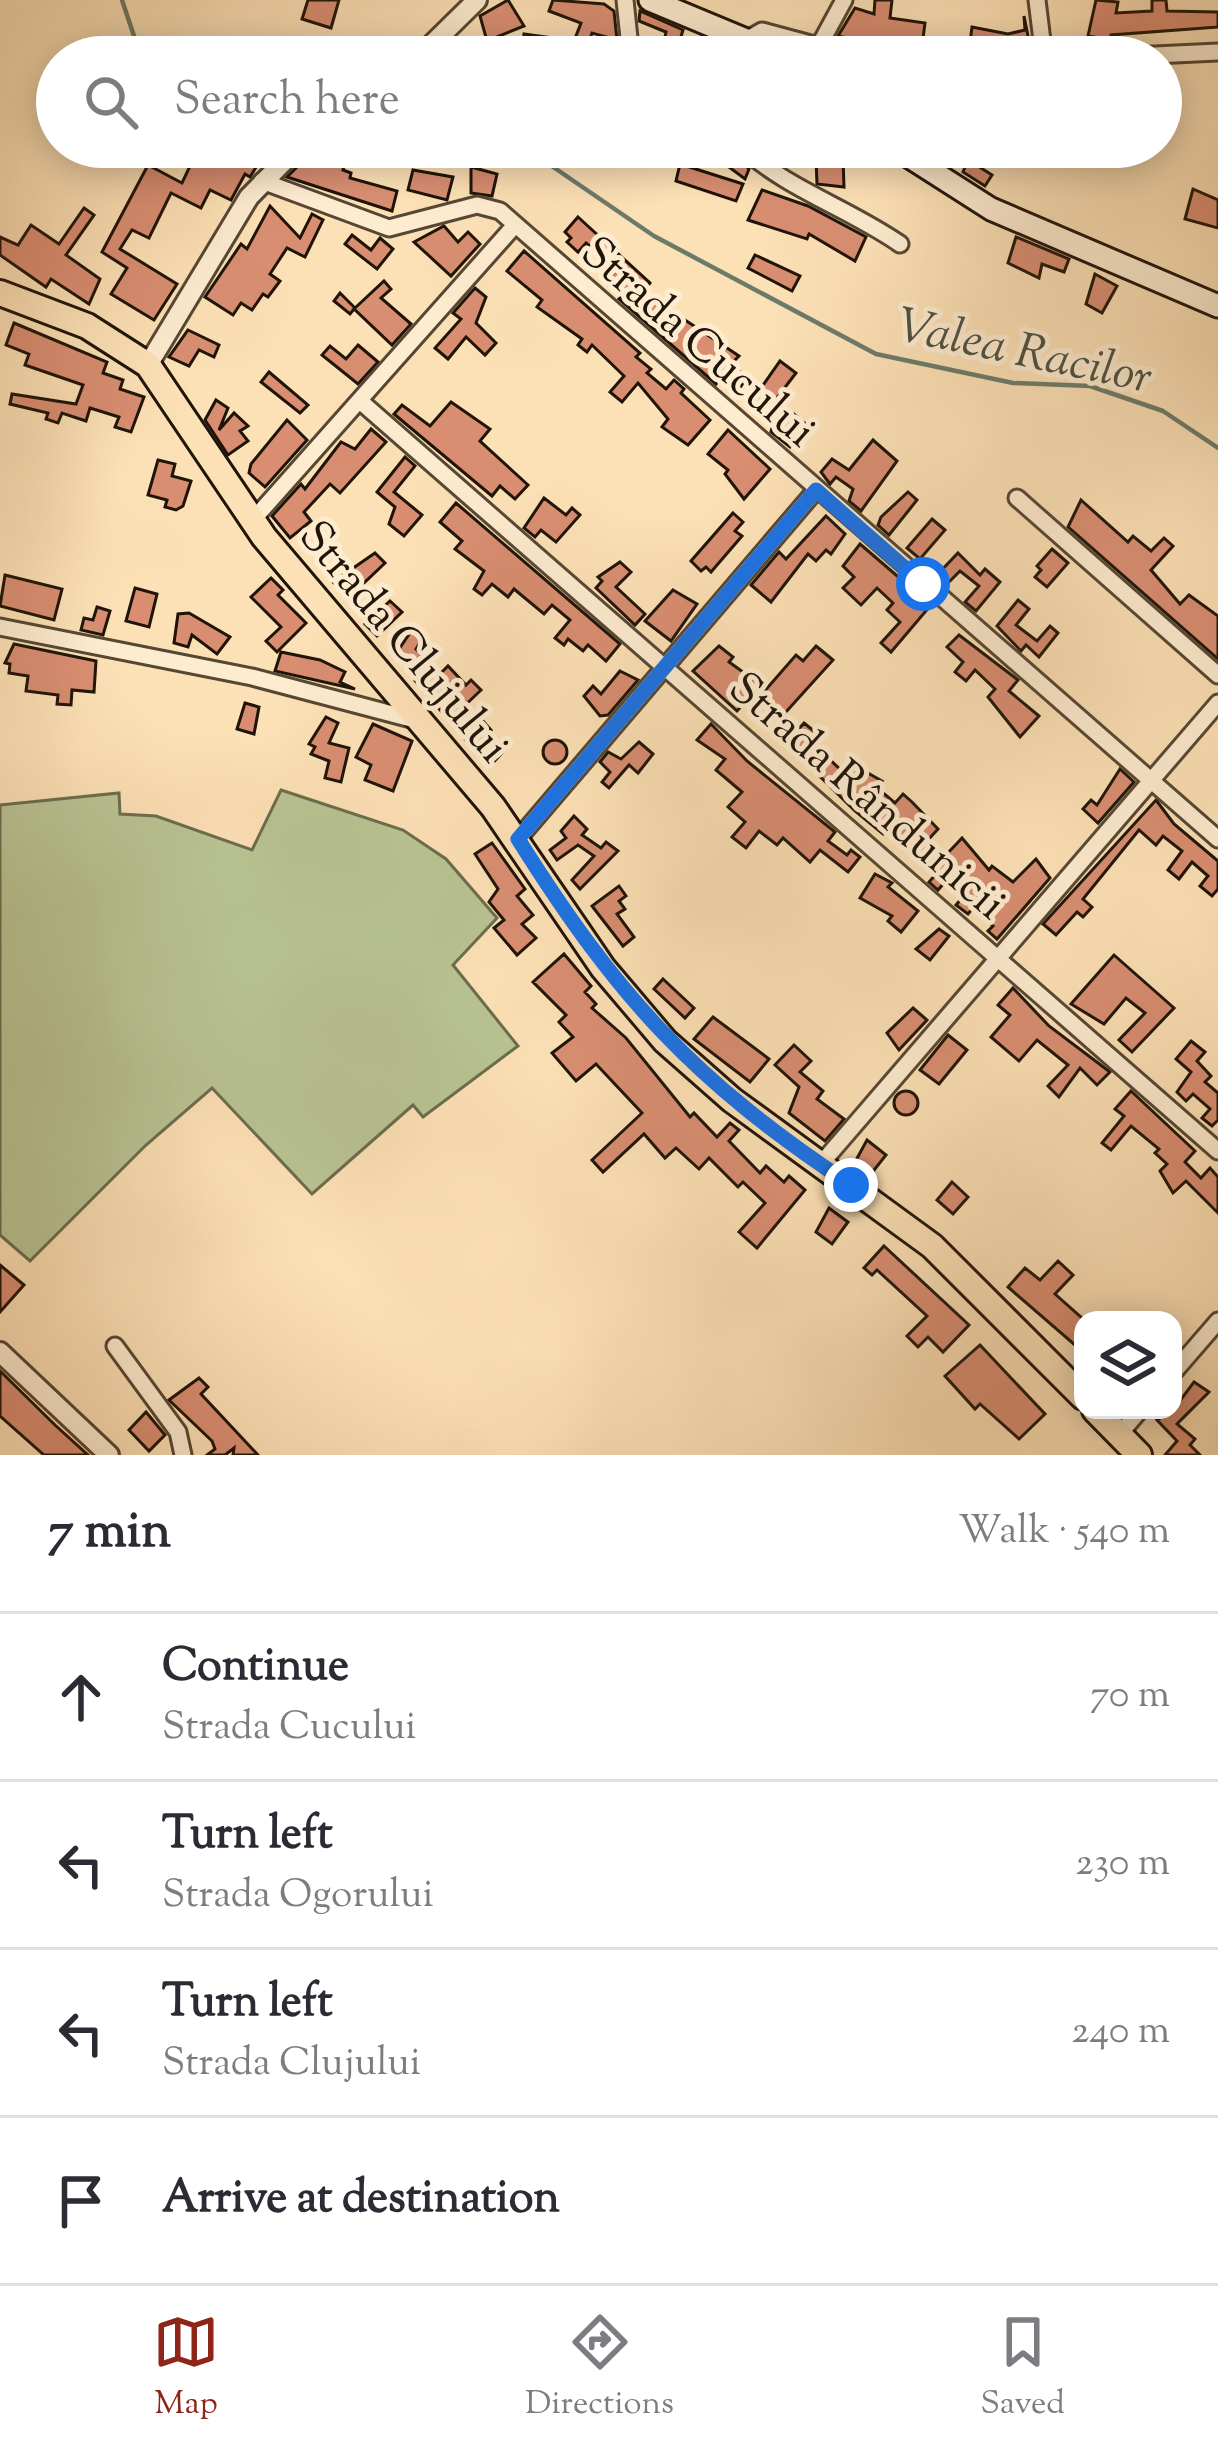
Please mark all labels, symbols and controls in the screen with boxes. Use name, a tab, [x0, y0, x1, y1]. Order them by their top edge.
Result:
search box	[36, 36, 1182, 168]
icon: search	[78, 69, 144, 135]
text: Search here	[174, 70, 400, 135]
street label: Strada Cucului	[564, 223, 829, 465]
water label: Valea Racilor	[890, 294, 1158, 415]
street label: Strada Clujului	[281, 508, 523, 779]
route start	[896, 557, 950, 611]
street label: Strada Rândunicii	[712, 659, 1019, 938]
route end	[824, 1158, 878, 1212]
map controls	[1074, 1311, 1182, 1419]
button: layers	[1074, 1311, 1182, 1419]
text: 7 min	[48, 1497, 171, 1570]
text: Walk · 540 m	[958, 1505, 1170, 1561]
text: Continue	[162, 1636, 349, 1701]
icon: ahead	[48, 1664, 114, 1730]
text: 70 m	[1090, 1669, 1170, 1725]
text: Strada Cucului	[162, 1701, 416, 1757]
text: Turn left	[162, 1804, 333, 1869]
icon: left	[48, 1832, 114, 1898]
text: 230 m	[1075, 1837, 1170, 1893]
text: Strada Ogorului	[162, 1869, 434, 1925]
text: Turn left	[162, 1972, 333, 2037]
icon: left	[48, 2000, 114, 2066]
text: 240 m	[1071, 2005, 1170, 2061]
text: Strada Clujului	[162, 2037, 421, 2093]
icon: arrive	[48, 2168, 114, 2234]
text: Arrive at destination	[162, 2168, 560, 2233]
tab: Map	[153, 2309, 219, 2429]
tab: Directions	[525, 2309, 674, 2429]
tab: Saved	[980, 2309, 1065, 2429]

